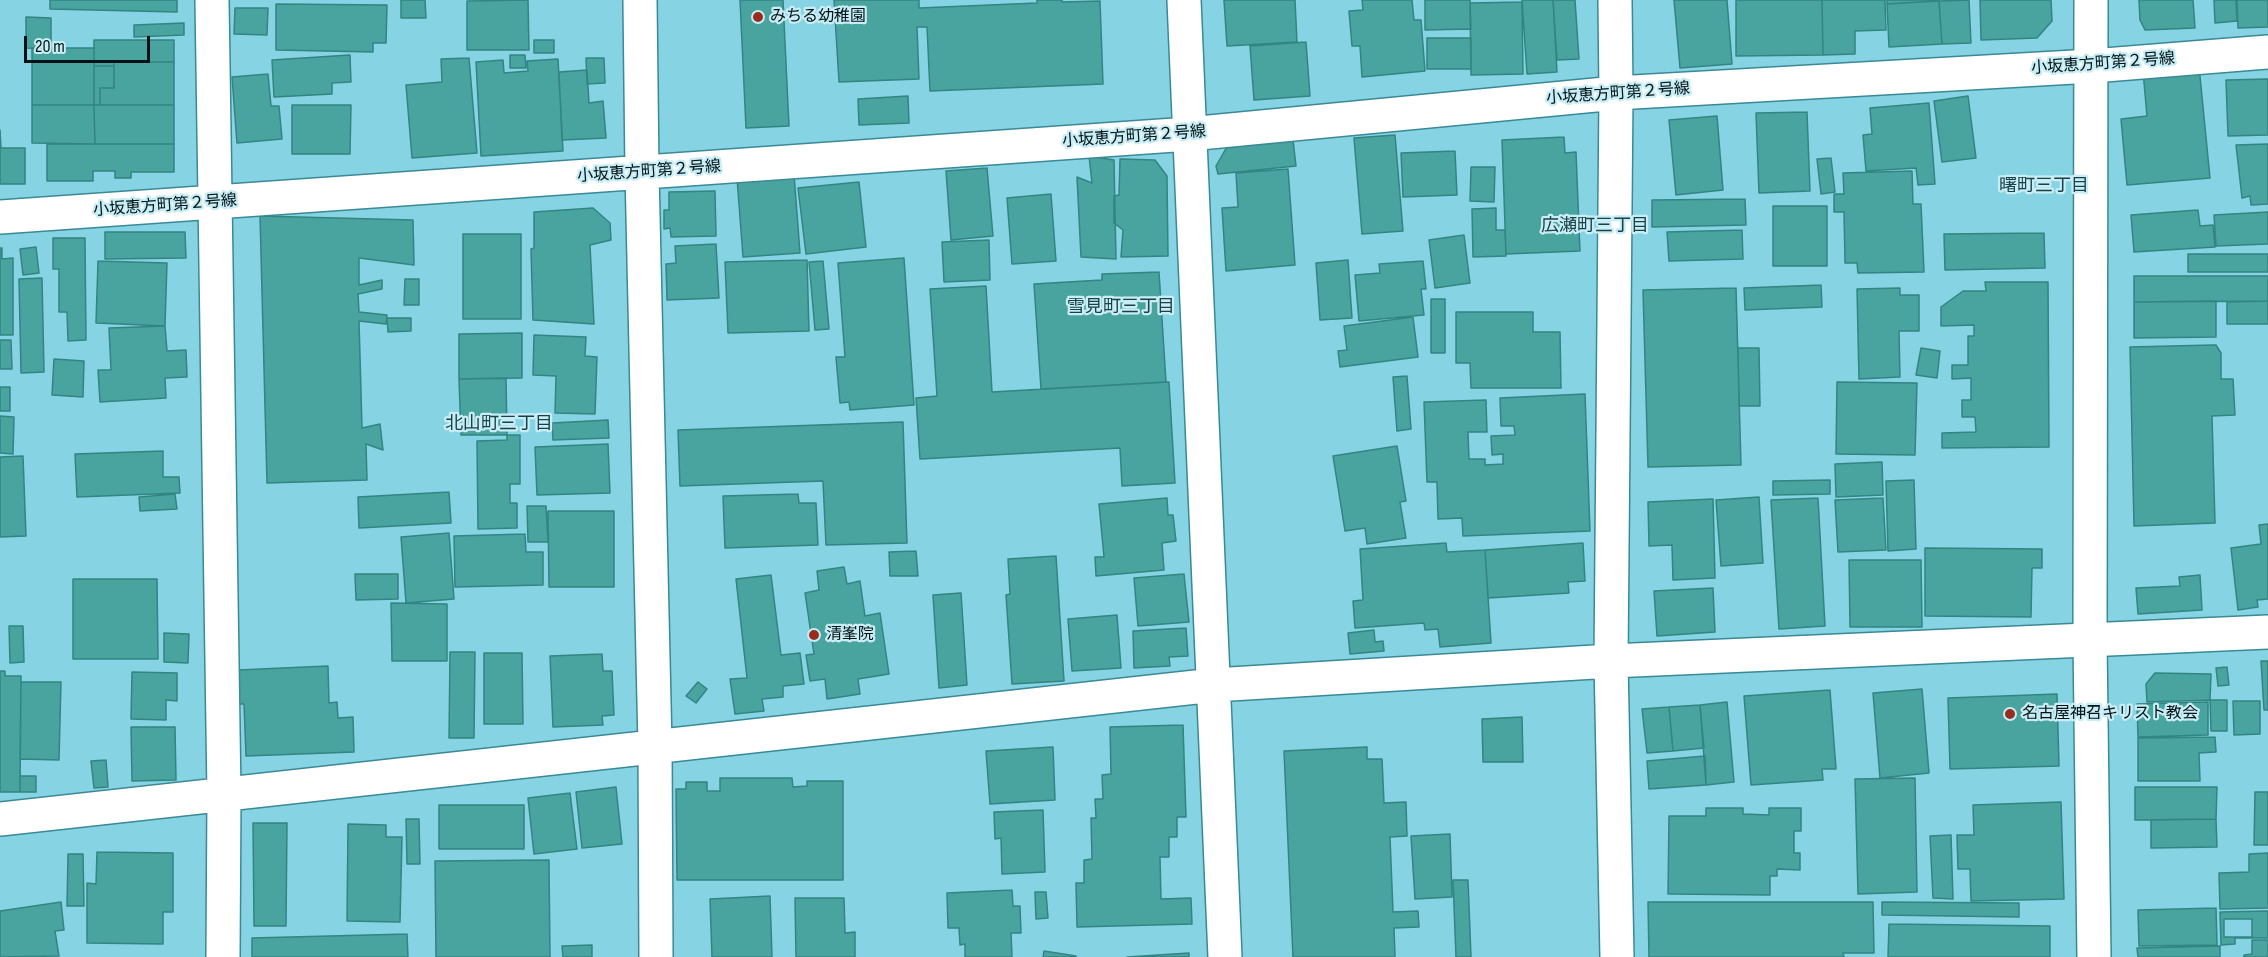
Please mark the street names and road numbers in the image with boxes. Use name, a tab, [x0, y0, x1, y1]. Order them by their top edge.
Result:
street label: 小坂恵方町第２号線	[2031, 49, 2175, 79]
street label: 小坂恵方町第２号線	[1546, 79, 1690, 109]
street label: 小坂恵方町第２号線	[1062, 122, 1206, 152]
street label: 小坂恵方町第２号線	[577, 157, 721, 187]
street label: 小坂恵方町第２号線	[93, 191, 237, 221]

